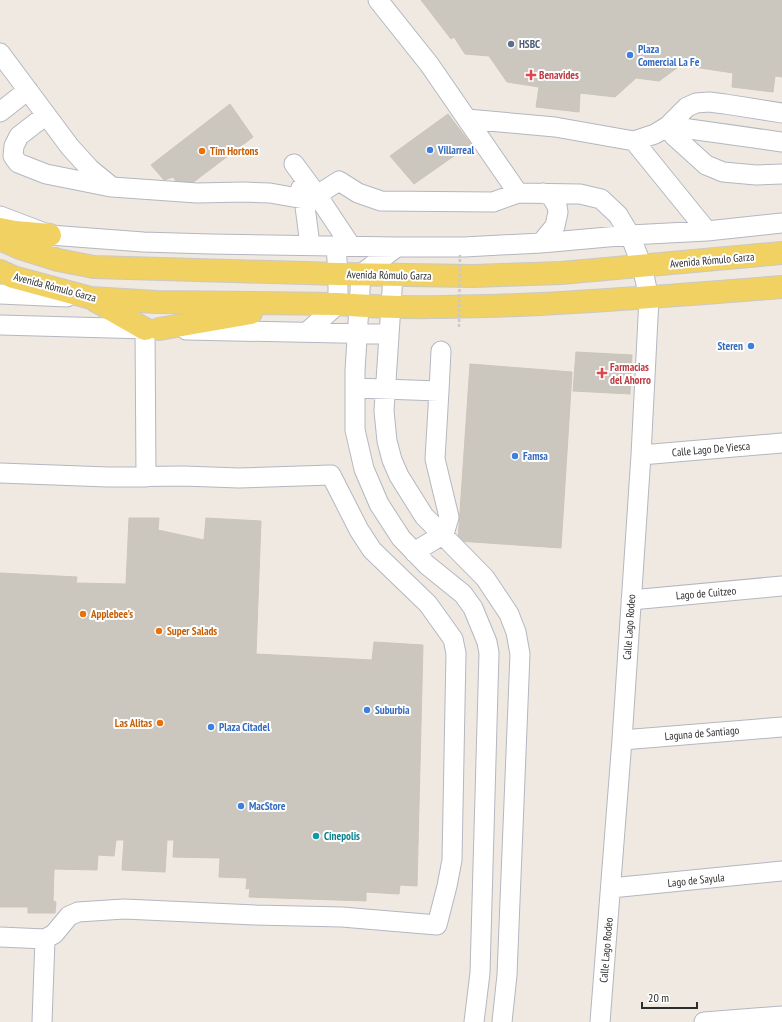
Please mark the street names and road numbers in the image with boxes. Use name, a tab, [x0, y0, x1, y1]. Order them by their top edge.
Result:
street label: Avenida Rómulo Garza	[669, 249, 755, 271]
street label: Avenida Rómulo Garza	[347, 267, 431, 283]
street label: Avenida Rómulo Garza	[12, 269, 98, 305]
street label: Calle Lago De Viesca	[671, 439, 751, 459]
street label: Lago de Cuitzeo	[675, 583, 737, 603]
street label: Calle Lago Rodeo	[620, 594, 638, 660]
street label: Laguna de Santiago	[664, 723, 740, 743]
street label: Lago de Sayula	[667, 870, 725, 890]
street label: Calle Lago Rodeo	[596, 917, 616, 983]

